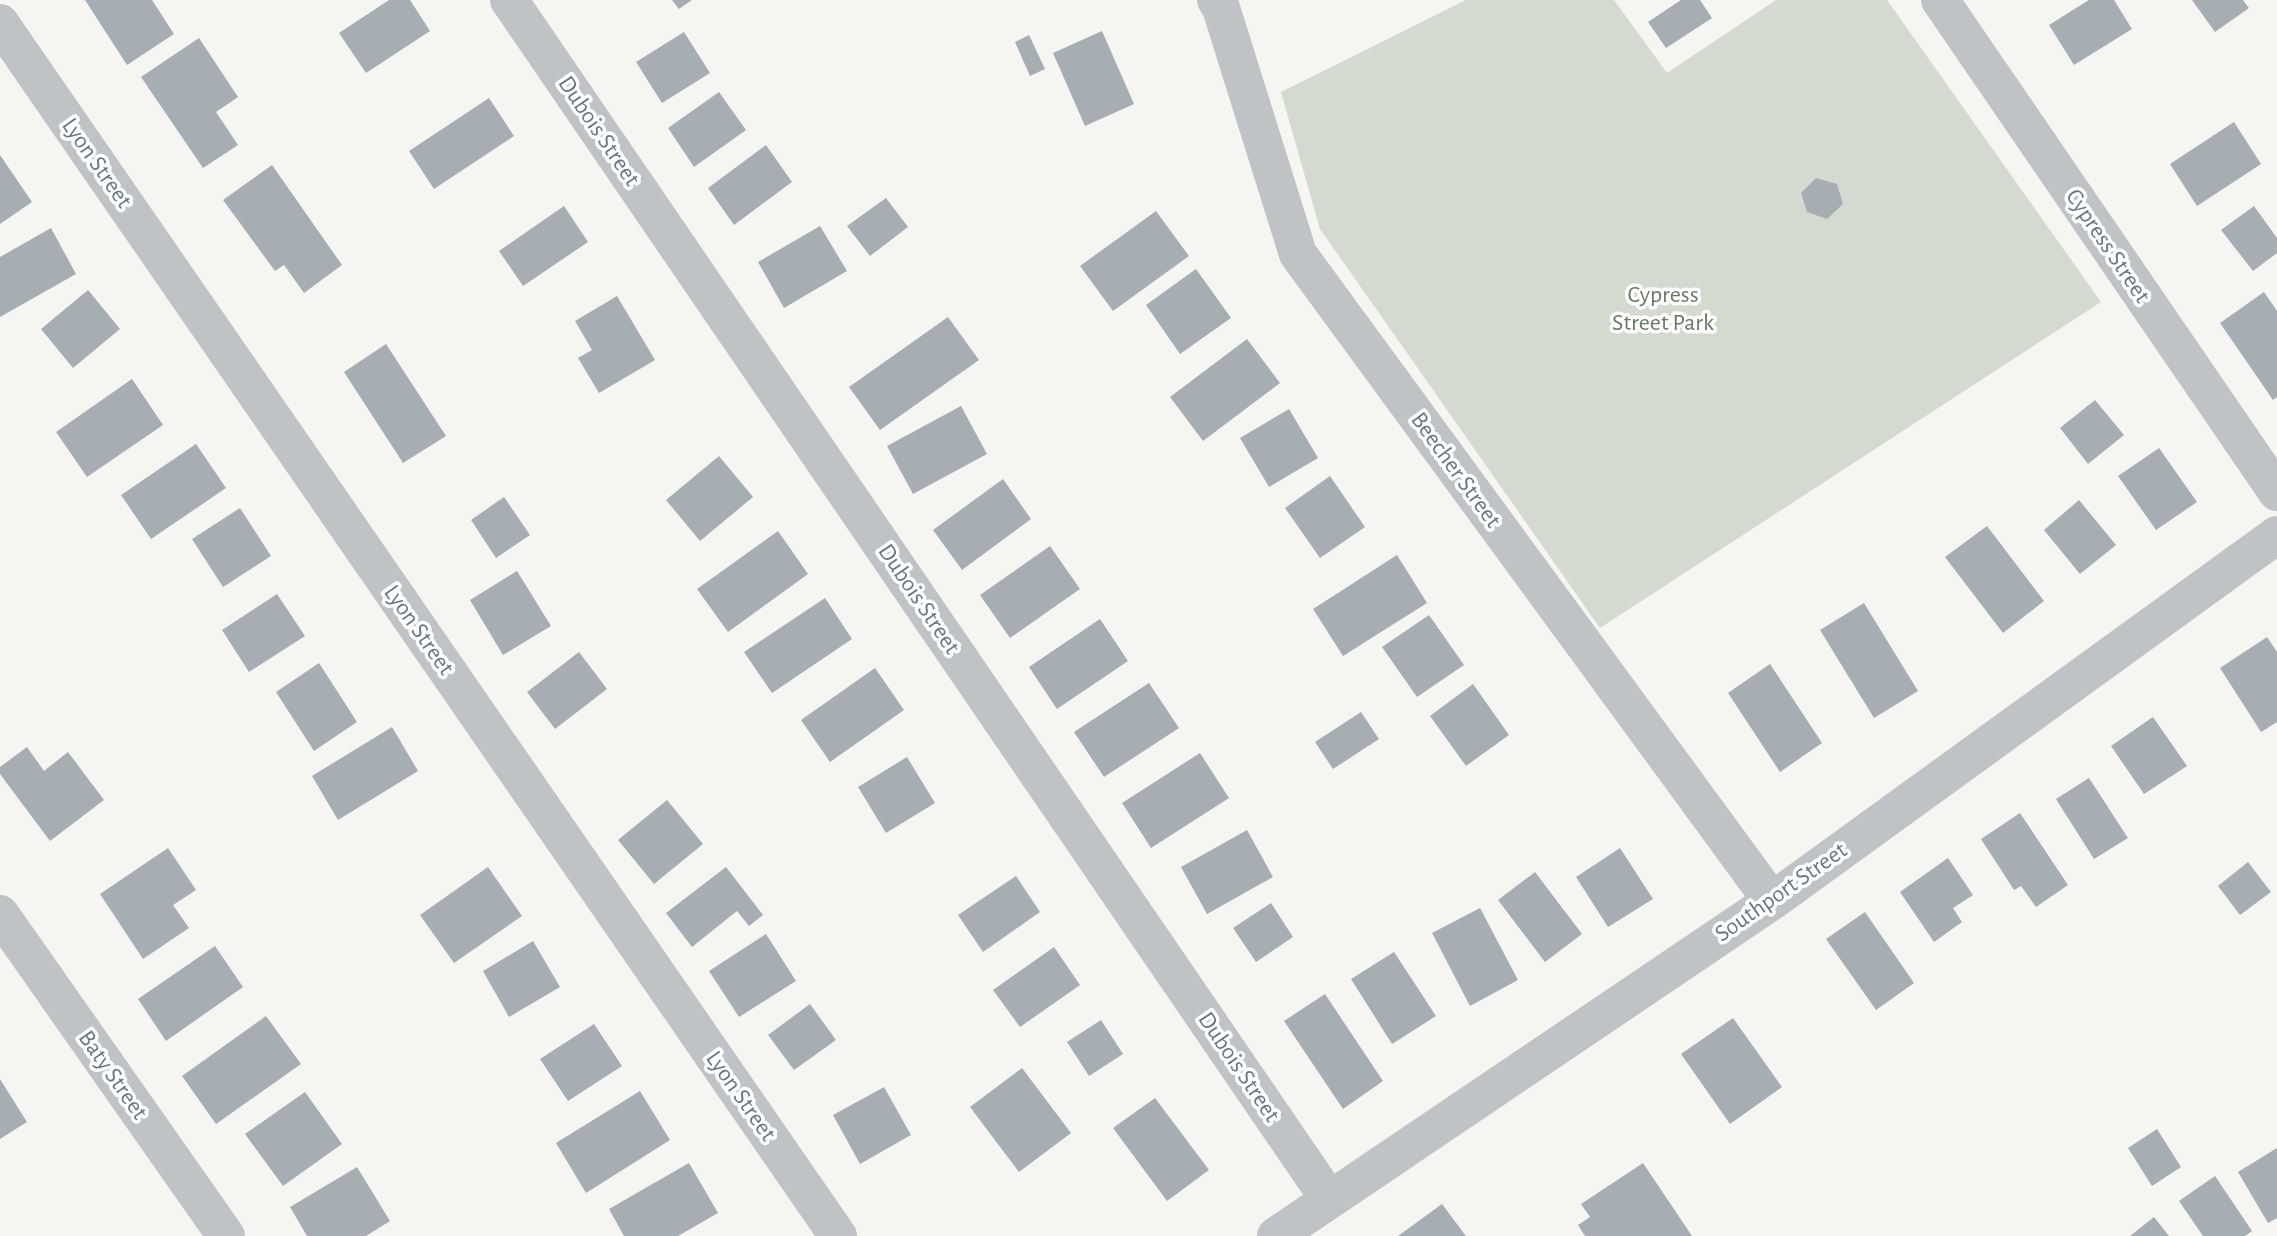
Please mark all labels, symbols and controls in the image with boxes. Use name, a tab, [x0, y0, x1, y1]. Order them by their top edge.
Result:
street label: Dubois Street	[552, 70, 646, 192]
street label: Lyon Street	[55, 112, 139, 214]
street label: Cypress Street	[2059, 183, 2157, 309]
park label: Cypress Street Park	[1612, 281, 1714, 337]
street label: Beecher Street	[1404, 407, 1508, 533]
street label: Dubois Street	[872, 538, 966, 660]
street label: Lyon Street	[377, 579, 461, 681]
street label: Southport Street	[1709, 836, 1853, 948]
street label: Dubois Street	[1192, 1006, 1286, 1128]
street label: Baty Street	[72, 1025, 154, 1125]
street label: Lyon Street	[699, 1045, 783, 1147]

